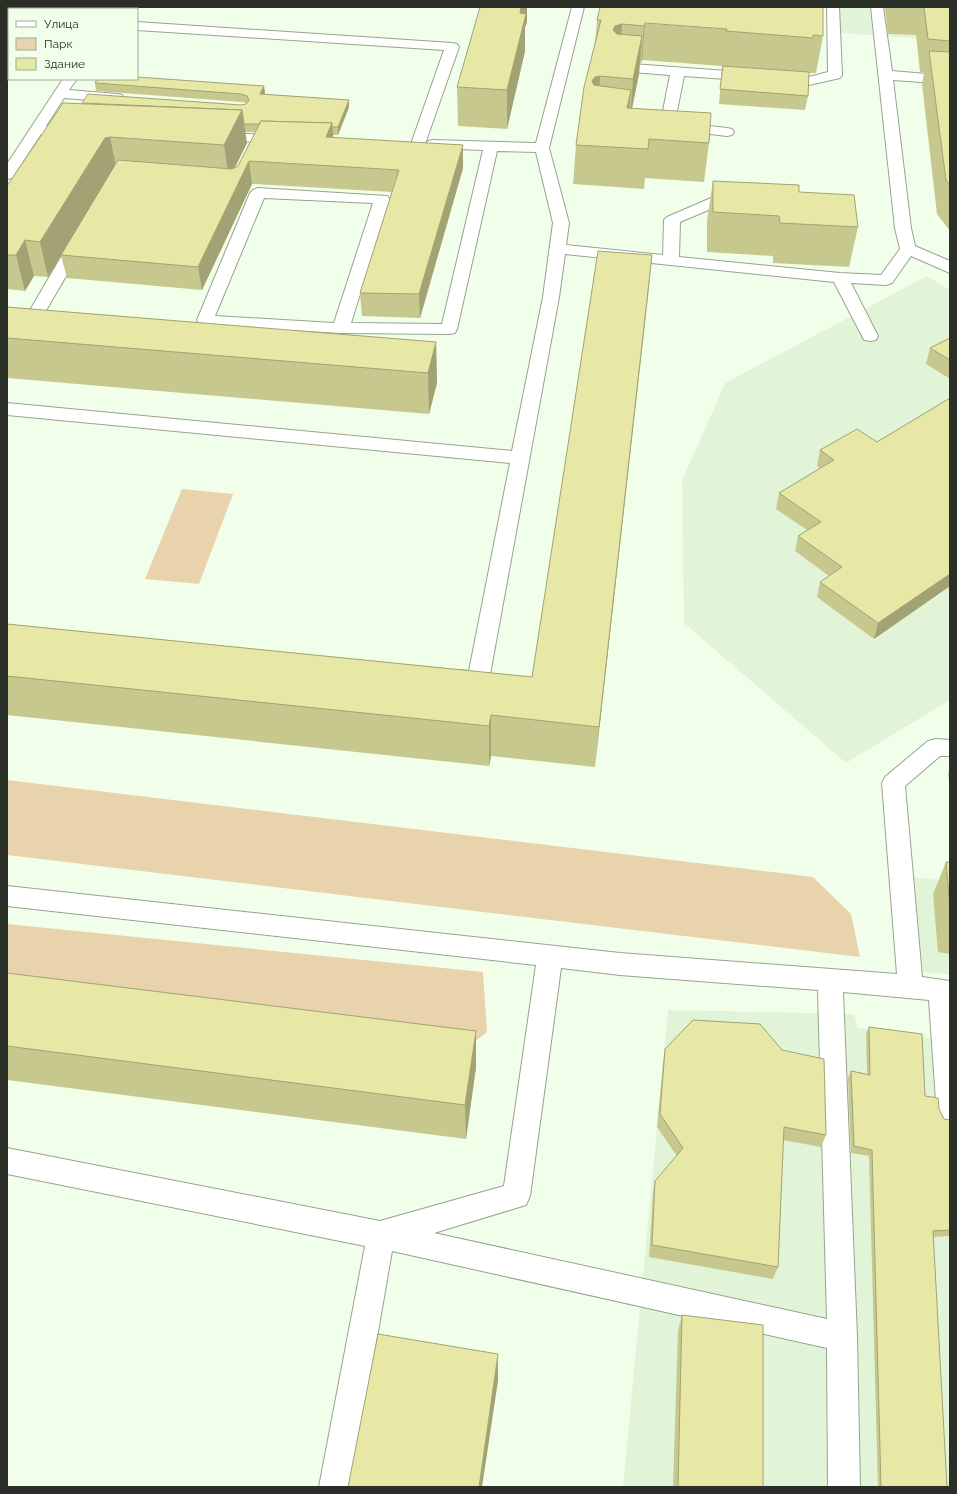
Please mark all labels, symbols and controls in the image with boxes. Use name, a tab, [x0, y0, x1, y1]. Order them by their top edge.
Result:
legend	[8, 8, 138, 80]
text: Улица	[44, 17, 79, 31]
text: Парк	[44, 37, 73, 51]
text: Здание	[44, 57, 85, 71]

